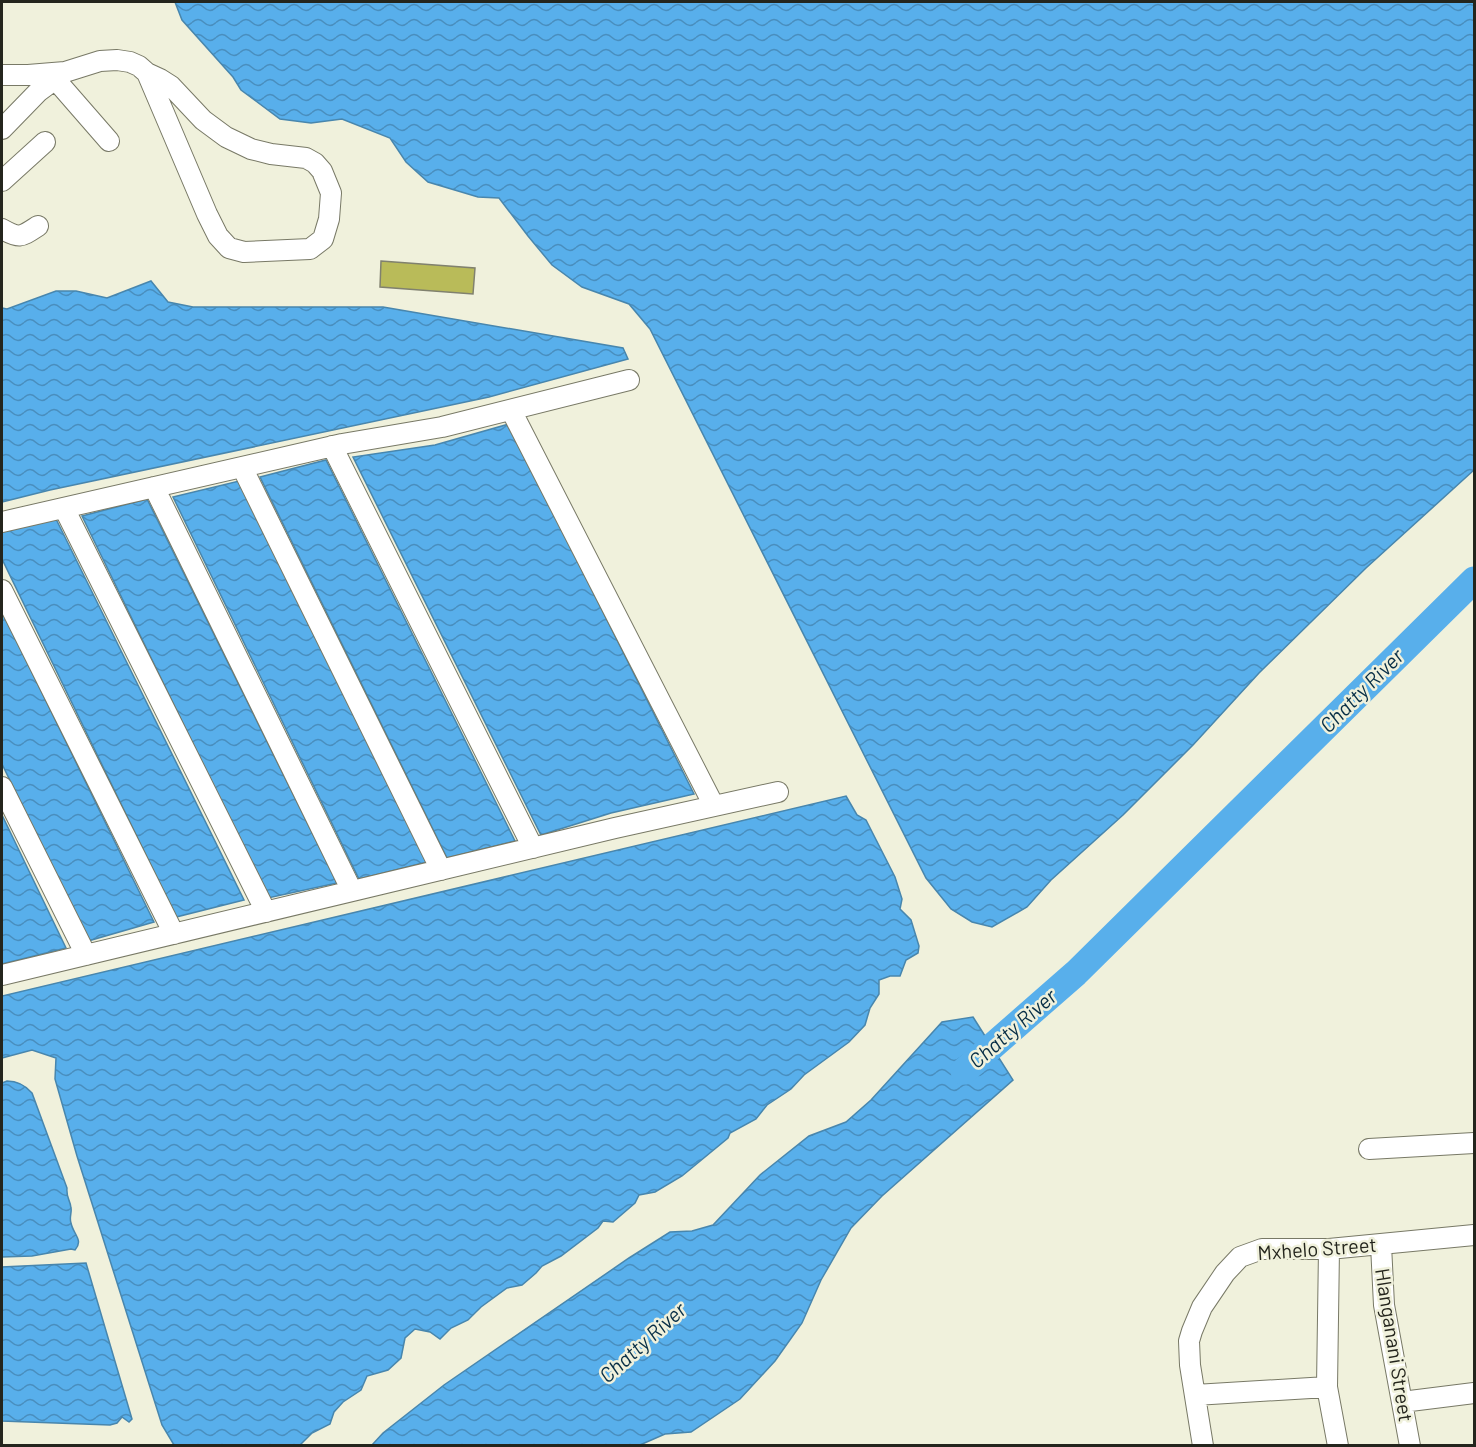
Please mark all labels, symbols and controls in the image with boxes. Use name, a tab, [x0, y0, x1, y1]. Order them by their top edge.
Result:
water label: Chatty River	[1314, 642, 1408, 737]
water label: Chatty River	[963, 983, 1061, 1073]
street label: Mxhelo Street	[1257, 1232, 1377, 1264]
street label: Hlanganani Street	[1371, 1266, 1419, 1423]
water label: Chatty River	[593, 1296, 691, 1387]

